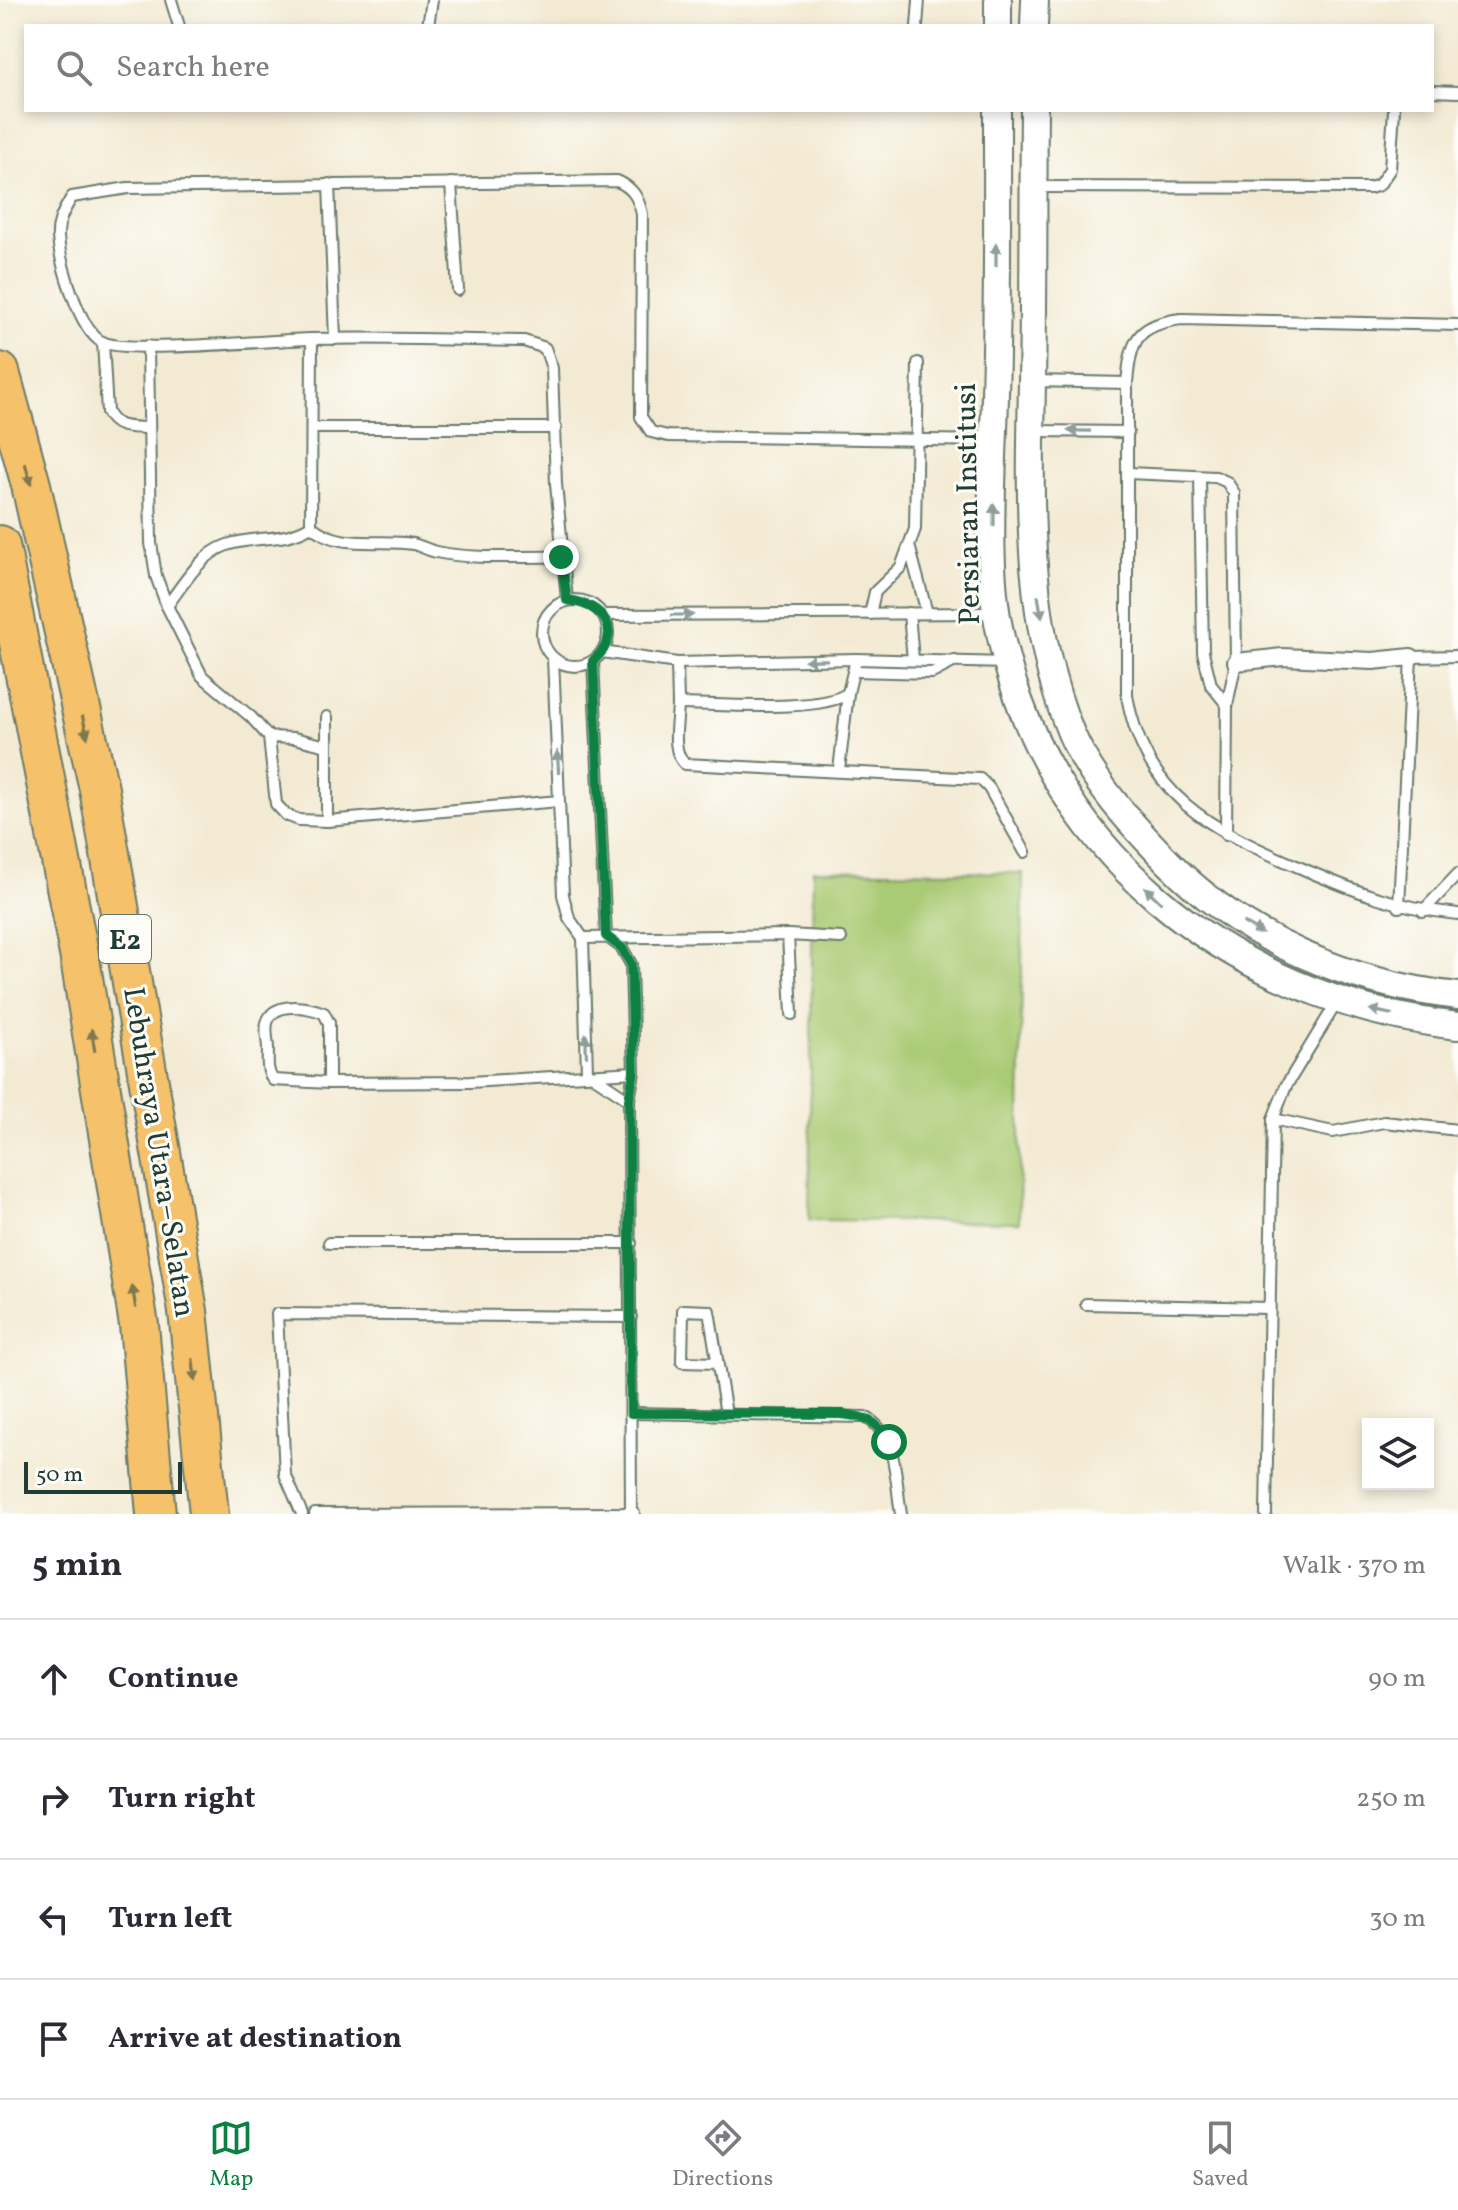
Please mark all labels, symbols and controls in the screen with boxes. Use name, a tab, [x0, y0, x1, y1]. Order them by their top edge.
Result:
search box	[24, 24, 1434, 112]
icon: search	[52, 46, 96, 90]
text: Search here	[116, 47, 270, 89]
one-way arrow	[990, 242, 1002, 267]
street label: Persiaran Institusi	[946, 383, 992, 625]
one-way arrow	[1066, 425, 1091, 438]
one-way arrow	[23, 461, 35, 486]
one-way arrow	[988, 502, 1000, 527]
route end	[543, 539, 579, 575]
one-way arrow	[1034, 595, 1046, 620]
one-way arrow	[670, 609, 695, 621]
one-way arrow	[803, 653, 828, 666]
one-way arrow	[80, 715, 92, 740]
one-way arrow	[551, 749, 564, 774]
one-way arrow	[1144, 886, 1163, 904]
road number: E2	[99, 915, 151, 963]
one-way arrow	[1242, 921, 1264, 935]
street label: Lebuhraya Utara–Selatan	[111, 984, 205, 1320]
one-way arrow	[1369, 1005, 1394, 1018]
one-way arrow	[86, 1028, 99, 1053]
one-way arrow	[580, 1032, 593, 1057]
one-way arrow	[127, 1284, 140, 1309]
one-way arrow	[187, 1358, 200, 1383]
map controls	[1362, 1418, 1434, 1490]
button: layers	[1362, 1418, 1434, 1490]
route start	[871, 1424, 907, 1460]
scale bar	[24, 1458, 182, 1494]
text: 50 m	[36, 1460, 83, 1491]
text: 5 min	[32, 1543, 122, 1590]
text: Walk · 370 m	[1283, 1548, 1426, 1584]
icon: ahead	[32, 1657, 76, 1701]
text: Continue	[108, 1658, 239, 1700]
text: 90 m	[1368, 1661, 1426, 1697]
icon: right	[32, 1777, 76, 1821]
text: Turn right	[108, 1778, 256, 1820]
text: 250 m	[1356, 1781, 1426, 1817]
icon: left	[32, 1897, 76, 1941]
text: Turn left	[108, 1898, 232, 1940]
text: 30 m	[1369, 1901, 1426, 1937]
icon: arrive	[32, 2017, 76, 2061]
text: Arrive at destination	[108, 2018, 402, 2060]
tab: Map	[209, 2116, 253, 2195]
tab: Directions	[672, 2116, 773, 2195]
tab: Saved	[1192, 2116, 1249, 2195]

